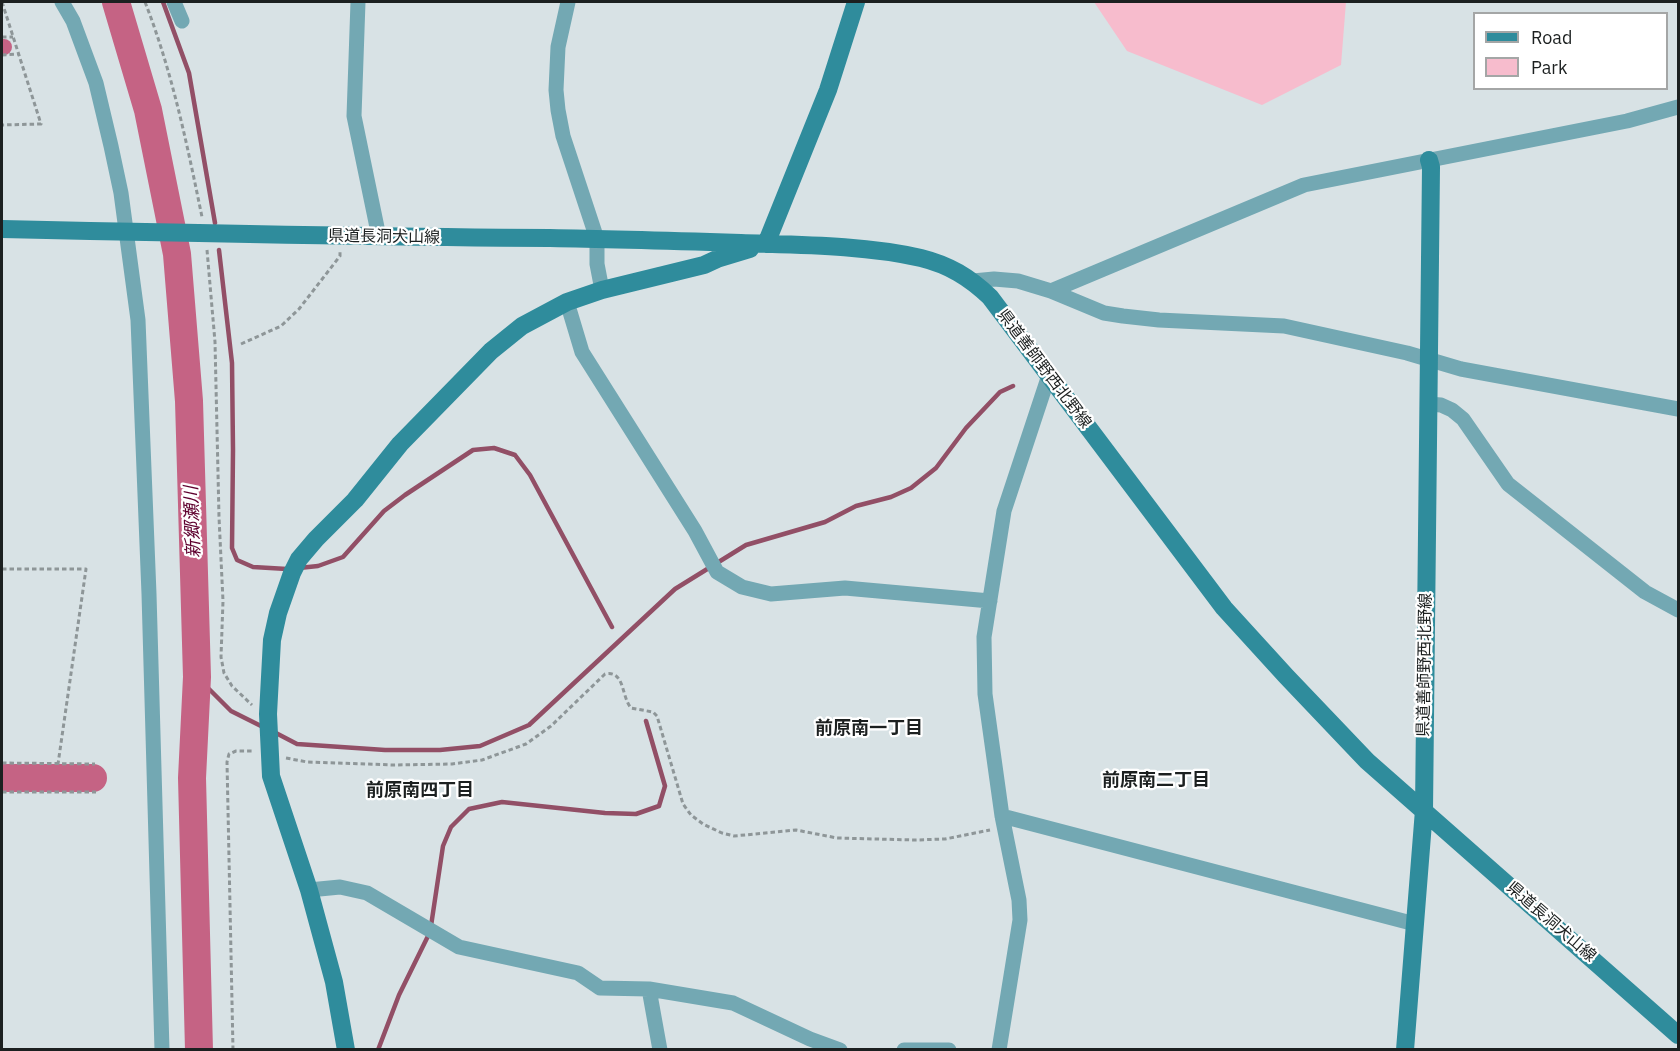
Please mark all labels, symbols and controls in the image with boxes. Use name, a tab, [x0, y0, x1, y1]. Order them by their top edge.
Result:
legend	[1473, 12, 1668, 90]
text: Road	[1531, 26, 1572, 49]
text: Park	[1531, 56, 1567, 79]
street label: 県道長洞犬山線	[328, 226, 440, 248]
street label: 県道善師野西北野線	[993, 306, 1095, 432]
water label: 新郷瀬川	[181, 486, 205, 558]
street label: 県道善師野西北野線	[1414, 593, 1436, 737]
district label: 前原南一丁目	[815, 718, 923, 740]
district label: 前原南二丁目	[1102, 770, 1210, 792]
district label: 前原南四丁目	[366, 780, 474, 802]
street label: 県道長洞犬山線	[1502, 878, 1600, 966]

